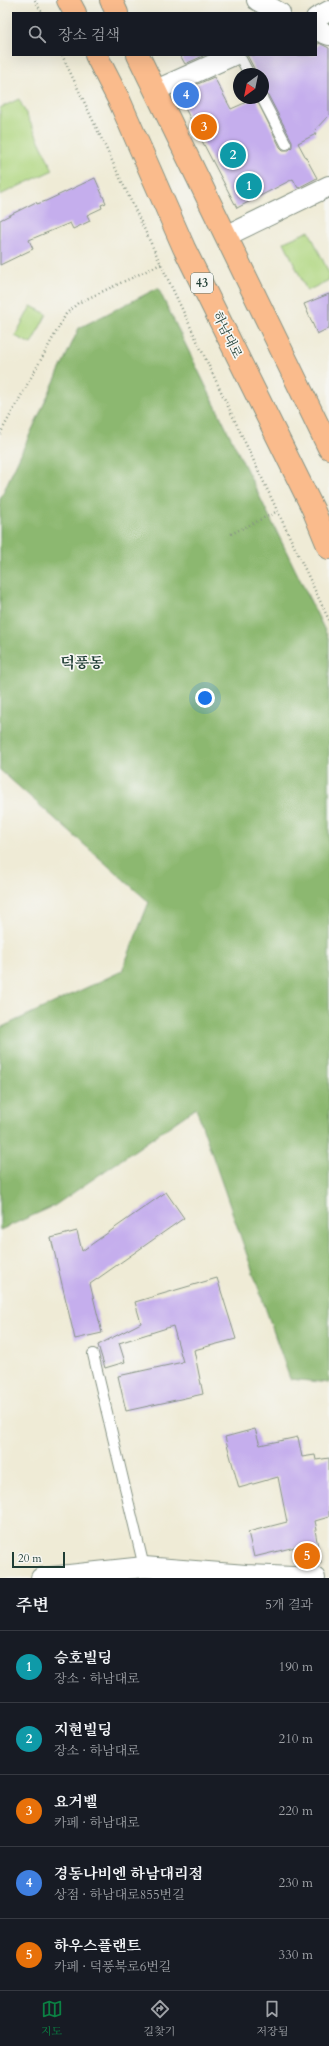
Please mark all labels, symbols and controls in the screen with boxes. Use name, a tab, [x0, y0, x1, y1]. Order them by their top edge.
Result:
search box	[12, 12, 317, 56]
icon: search	[26, 23, 48, 45]
text: 장소 검색	[58, 25, 120, 45]
north arrow	[233, 68, 269, 104]
pin: 4	[173, 80, 199, 110]
pin: 3	[191, 112, 217, 142]
pin: 2	[220, 140, 246, 170]
pin: 1	[236, 171, 262, 201]
road number: 43	[191, 273, 213, 293]
street label: 하남대로	[208, 308, 246, 362]
district label: 덕풍동	[60, 653, 104, 673]
your location	[195, 688, 215, 708]
pin: 5	[294, 1541, 320, 1571]
scale bar	[12, 1550, 65, 1569]
text: 20 m	[18, 1551, 42, 1566]
text: 주변	[16, 1594, 49, 1617]
text: 5개 결과	[265, 1596, 313, 1614]
text: 승호빌딩	[54, 1648, 112, 1668]
text: 1	[26, 1658, 32, 1676]
text: 190 m	[279, 1658, 313, 1676]
text: 장소 · 하남대로	[54, 1670, 140, 1688]
text: 지현빌딩	[54, 1720, 112, 1740]
text: 2	[26, 1730, 32, 1748]
text: 210 m	[279, 1730, 313, 1748]
text: 장소 · 하남대로	[54, 1742, 140, 1760]
text: 요거벨	[54, 1792, 97, 1812]
text: 3	[26, 1802, 32, 1820]
text: 220 m	[279, 1802, 313, 1820]
text: 카페 · 하남대로	[54, 1814, 140, 1832]
text: 경동나비엔 하남대리점	[54, 1864, 203, 1884]
text: 4	[26, 1874, 32, 1892]
text: 230 m	[279, 1874, 313, 1892]
text: 상점 · 하남대로855번길	[54, 1886, 185, 1904]
text: 하우스플랜트	[54, 1936, 141, 1956]
text: 5	[26, 1946, 32, 1964]
text: 330 m	[279, 1946, 313, 1964]
text: 카페 · 덕풍북로6번길	[54, 1958, 171, 1976]
tab: 지도	[41, 1998, 63, 2039]
tab: 길찾기	[144, 1998, 175, 2039]
tab: 저장됨	[257, 1998, 288, 2039]

